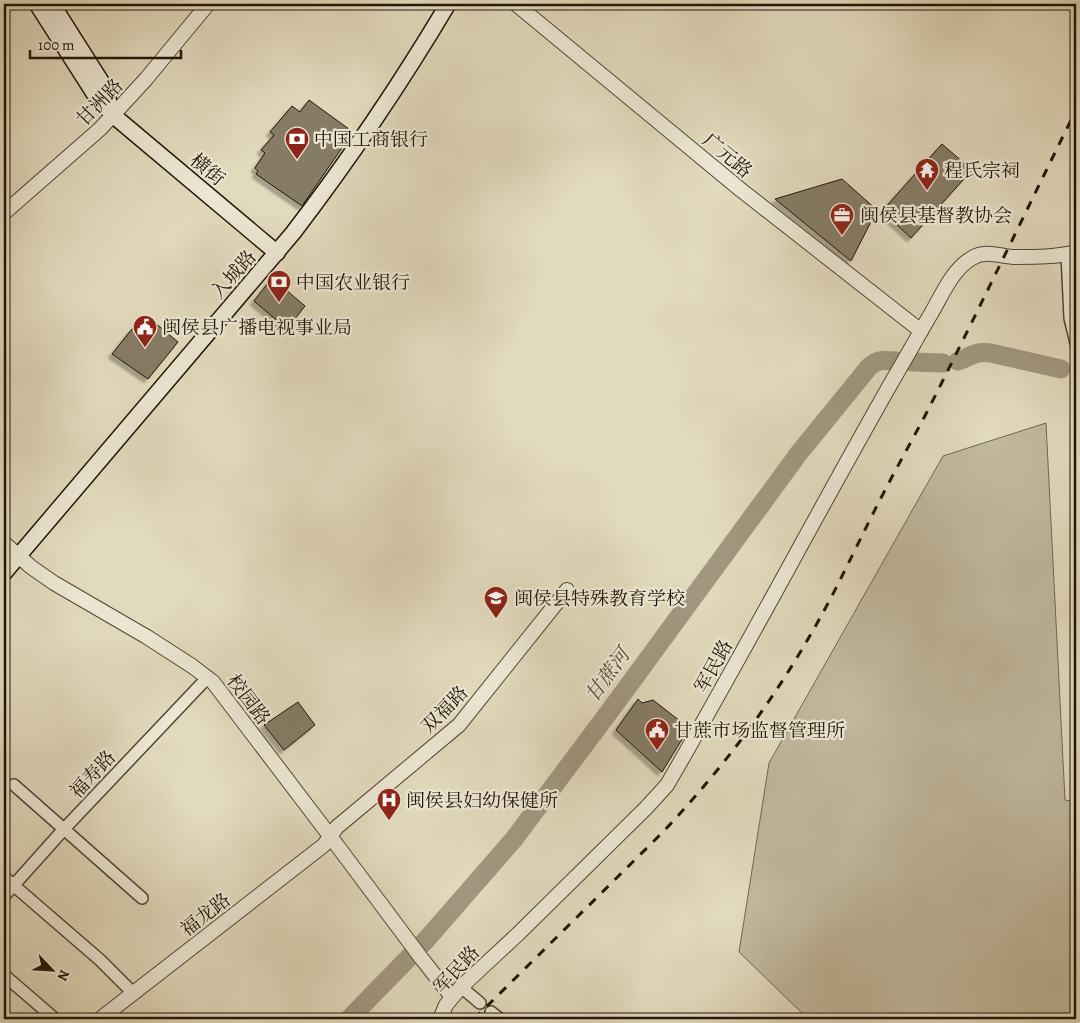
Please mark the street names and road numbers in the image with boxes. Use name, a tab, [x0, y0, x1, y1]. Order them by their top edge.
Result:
street label: 甘洲路	[71, 73, 129, 132]
street label: 广元路	[697, 127, 758, 184]
street label: 横街	[184, 148, 230, 192]
street label: 入城路	[205, 245, 262, 305]
street label: 军民路	[689, 635, 739, 698]
street label: 校园路	[221, 669, 276, 730]
street label: 双福路	[416, 680, 474, 739]
street label: 福寿路	[64, 745, 122, 804]
street label: 福龙路	[175, 887, 236, 943]
street label: 军民路	[428, 940, 486, 999]

